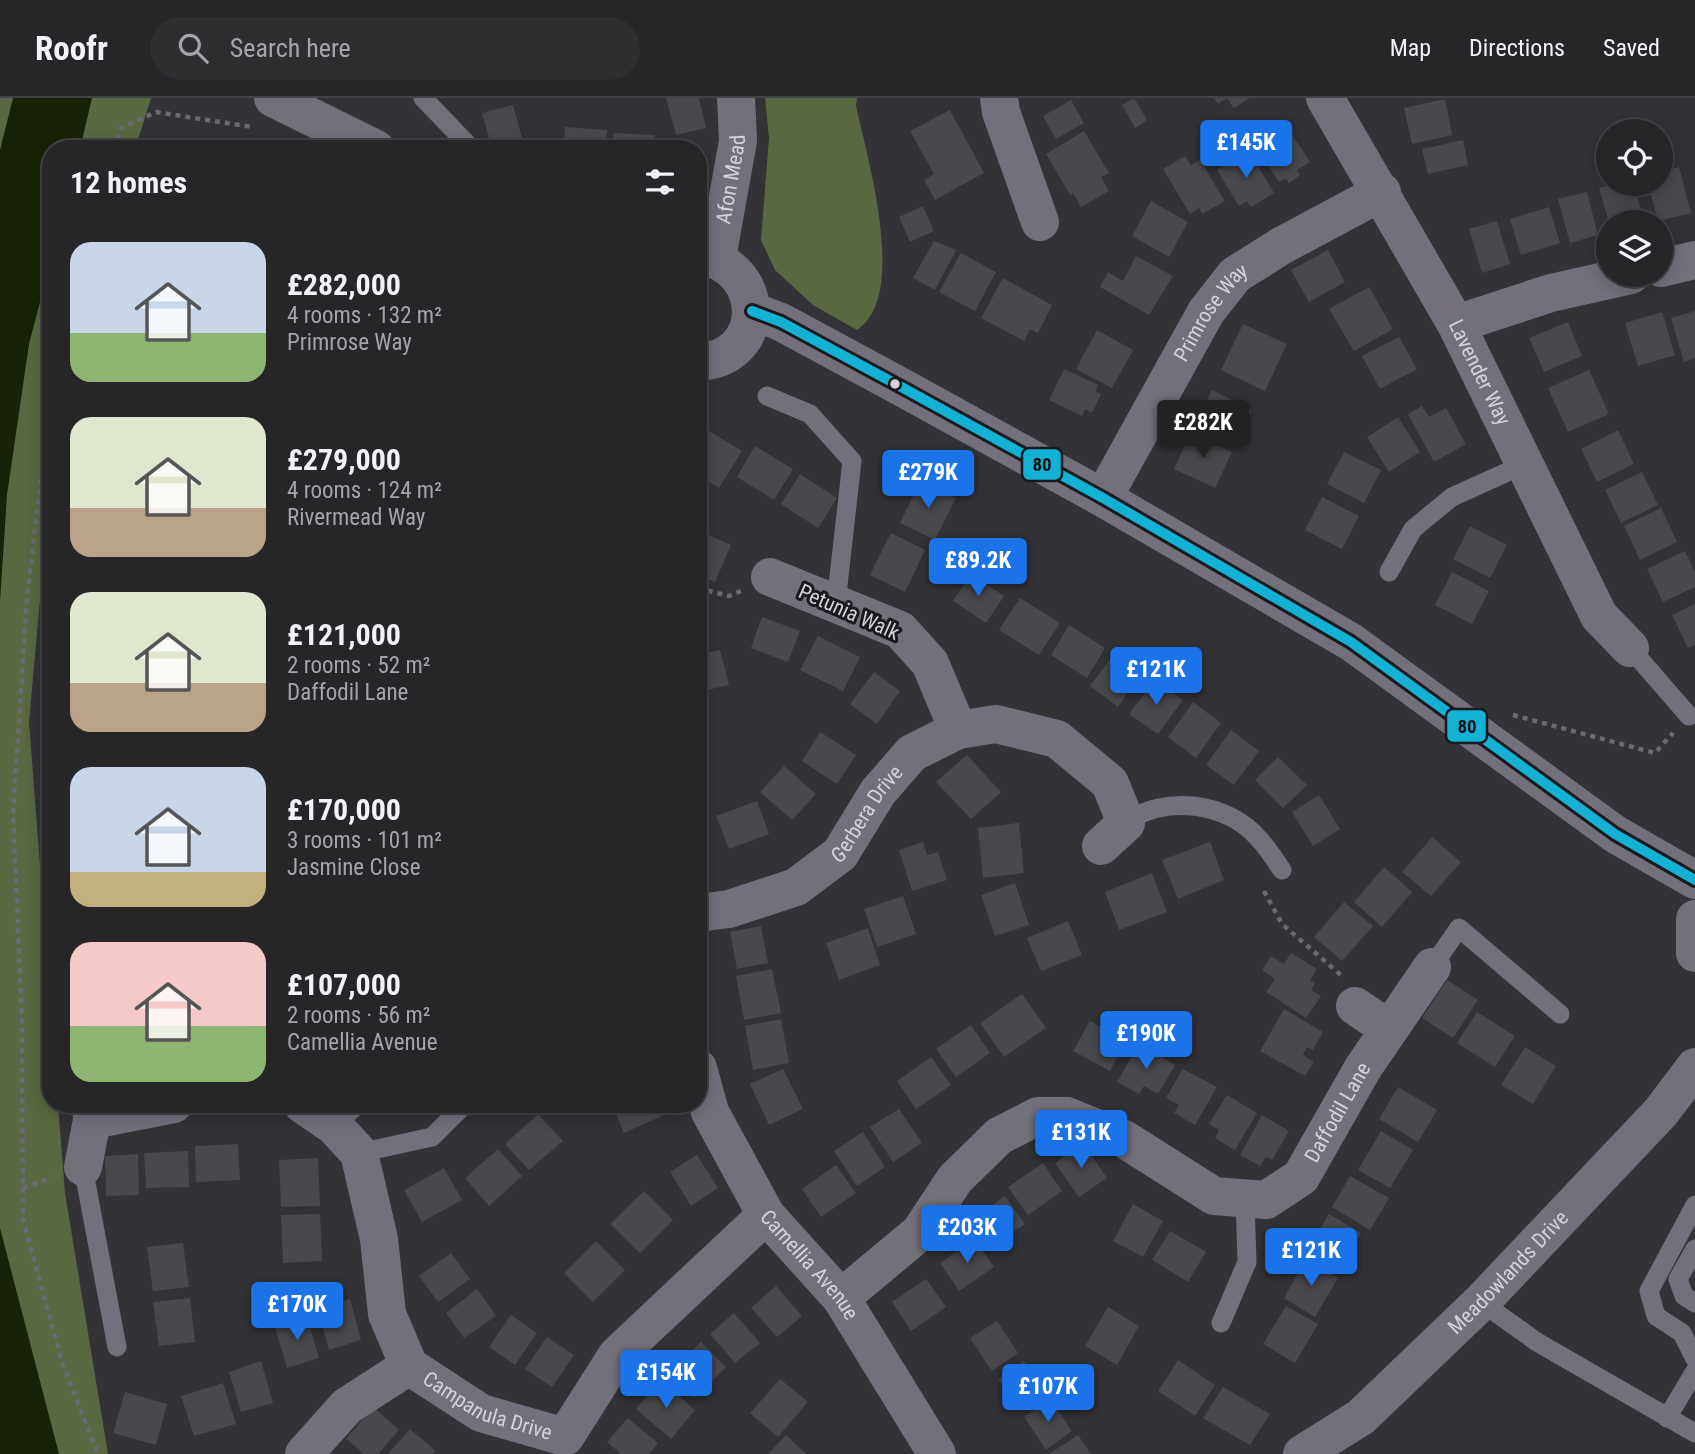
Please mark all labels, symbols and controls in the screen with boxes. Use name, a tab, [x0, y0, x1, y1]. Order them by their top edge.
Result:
search box	[150, 17, 640, 80]
text: Roofr	[35, 29, 108, 68]
icon: search	[174, 29, 212, 67]
text: Search here	[230, 33, 351, 63]
text: Map	[1390, 34, 1431, 62]
text: Directions	[1469, 34, 1565, 62]
text: Saved	[1603, 34, 1660, 62]
map controls	[1596, 119, 1673, 287]
button: locate	[1596, 119, 1673, 196]
pin: £145K	[1197, 120, 1295, 180]
text: £145K	[1216, 129, 1276, 156]
street label: Afon Mead	[711, 134, 750, 226]
icon: filters	[641, 163, 679, 201]
text: 12 homes	[70, 165, 187, 200]
button: layers	[1596, 210, 1673, 287]
street label: Primrose Way	[1169, 258, 1252, 366]
text: £282,000	[287, 267, 401, 302]
icon: home	[126, 270, 210, 354]
text: 4 rooms · 132 m²	[287, 302, 442, 329]
street label: Lavender Way	[1444, 316, 1516, 429]
text: Primrose Way	[287, 329, 412, 356]
unlabelled marker	[888, 377, 902, 391]
pin: £282K	[1154, 400, 1252, 460]
text: £282K	[1173, 409, 1233, 436]
text: £279,000	[287, 442, 401, 477]
icon: home	[126, 445, 210, 529]
line badge: 80	[1022, 448, 1062, 481]
pin: £279K	[879, 450, 977, 510]
text: 80	[1032, 453, 1052, 476]
text: £279K	[898, 459, 958, 486]
text: 4 rooms · 124 m²	[287, 477, 442, 504]
text: Rivermead Way	[287, 504, 425, 531]
pin: £89.2K	[921, 538, 1035, 598]
text: £89.2K	[945, 547, 1011, 574]
street label: Petunia Walk	[795, 579, 904, 645]
text: £121,000	[287, 617, 401, 652]
icon: home	[126, 620, 210, 704]
pin: £121K	[1107, 648, 1205, 707]
text: 2 rooms · 52 m²	[287, 652, 430, 679]
text: £121K	[1126, 656, 1186, 683]
text: Daffodil Lane	[287, 679, 408, 706]
line badge: 80	[1446, 709, 1487, 743]
text: 80	[1457, 715, 1477, 738]
street label: Gerbera Drive	[827, 760, 908, 868]
text: £170,000	[287, 792, 401, 827]
icon: home	[126, 795, 210, 879]
text: 3 rooms · 101 m²	[287, 827, 442, 854]
text: Jasmine Close	[287, 854, 421, 881]
text: £107,000	[287, 967, 401, 1002]
icon: home	[126, 970, 210, 1054]
text: 2 rooms · 56 m²	[287, 1002, 430, 1029]
pin: £190K	[1097, 1012, 1195, 1071]
text: £190K	[1116, 1020, 1176, 1047]
text: Camellia Avenue	[287, 1029, 438, 1056]
street label: Daffodil Lane	[1300, 1058, 1376, 1167]
pin: £131K	[1032, 1110, 1130, 1170]
text: £131K	[1051, 1119, 1111, 1146]
street label: Camellia Avenue	[755, 1205, 863, 1324]
pin: £203K	[918, 1206, 1016, 1265]
street label: Meadowlands Drive	[1443, 1206, 1573, 1339]
text: £203K	[937, 1214, 997, 1241]
pin: £121K	[1262, 1228, 1360, 1288]
text: £121K	[1281, 1237, 1341, 1264]
pin: £170K	[248, 1282, 346, 1342]
text: £170K	[267, 1291, 327, 1318]
pin: £154K	[617, 1350, 715, 1410]
text: £154K	[636, 1359, 696, 1386]
pin: £107K	[999, 1364, 1097, 1424]
street label: Campanula Drive	[418, 1366, 555, 1445]
text: £107K	[1018, 1373, 1078, 1400]

